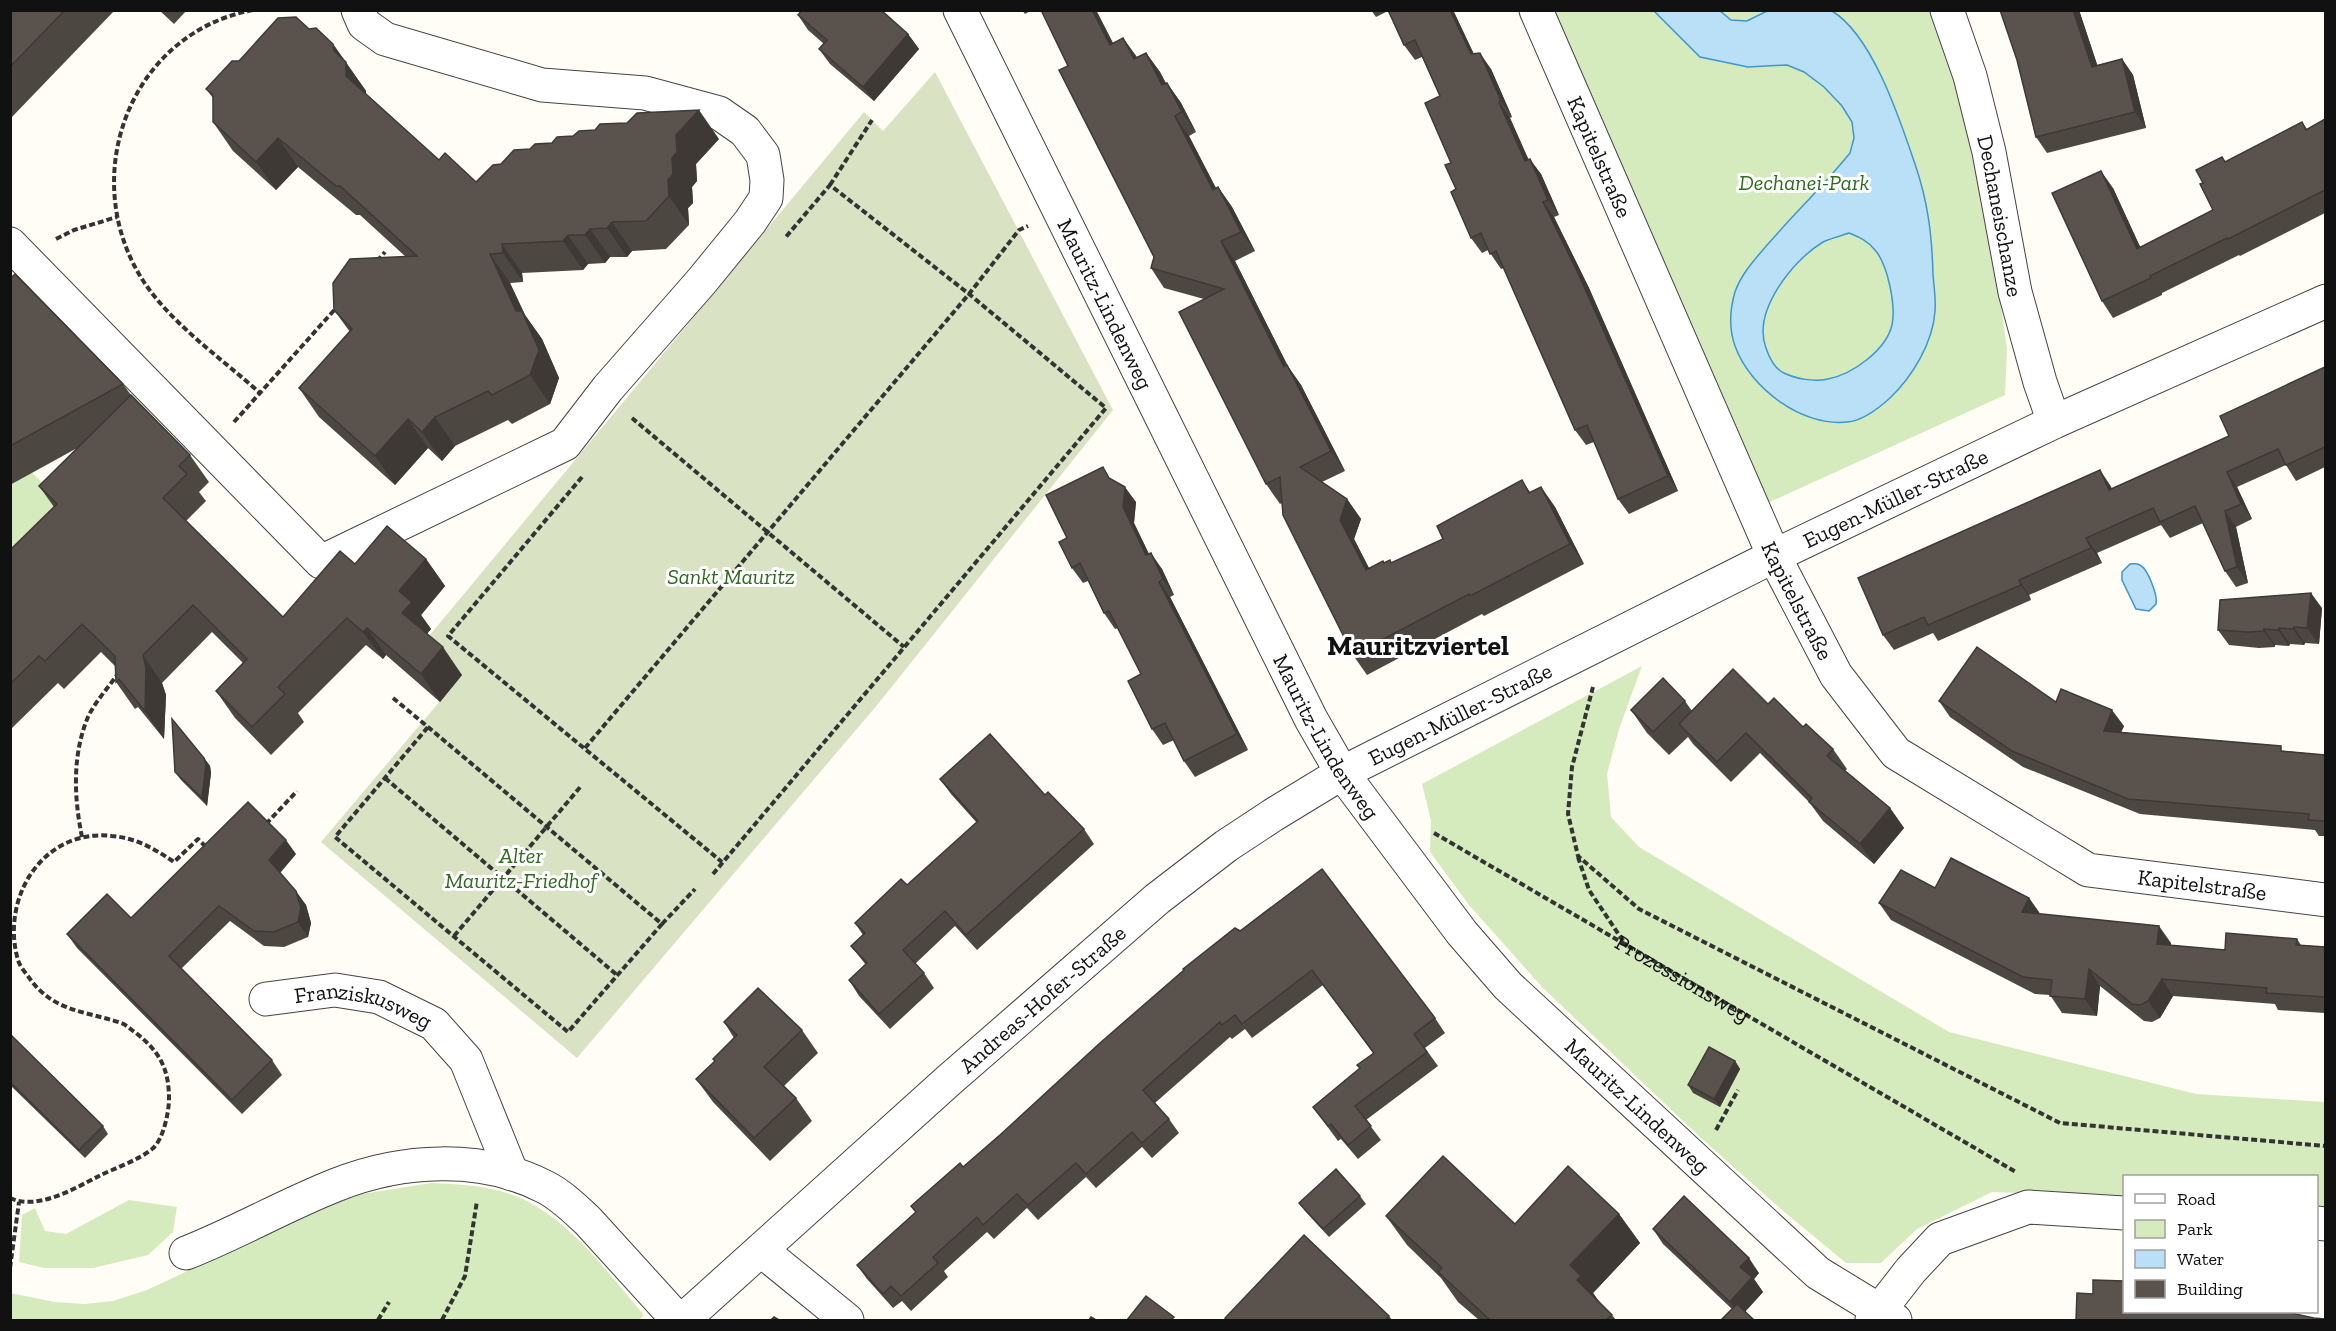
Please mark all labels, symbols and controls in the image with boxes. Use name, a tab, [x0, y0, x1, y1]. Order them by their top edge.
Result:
street label: Kapitelstraße	[1562, 92, 1638, 222]
street label: Dechaneischanze	[1972, 132, 2029, 299]
park label: Dechanei-Park	[1739, 169, 1869, 196]
street label: Mauritz-Lindenweg	[1052, 214, 1159, 394]
street label: Eugen-Müller-Straße	[1798, 442, 1992, 554]
street label: Kapitelstraße	[1756, 537, 1839, 664]
park label: Sankt Mauritz	[667, 563, 795, 590]
district label: Mauritzviertel	[1327, 629, 1509, 662]
street label: Mauritz-Lindenweg	[1267, 650, 1385, 825]
street label: Eugen-Müller-Straße	[1364, 656, 1556, 771]
park label: Alter Mauritz-Friedhof	[445, 842, 600, 894]
street label: Kapitelstraße	[2136, 863, 2268, 906]
street label: Andreas-Hofer-Straße	[954, 919, 1131, 1079]
street label: Prozessionsweg	[1610, 928, 1755, 1028]
street label: Franziskusweg	[292, 976, 437, 1034]
street label: Mauritz-Lindenweg	[1560, 1032, 1715, 1179]
legend	[2123, 1175, 2318, 1313]
text: Road	[2177, 1188, 2216, 1210]
text: Park	[2177, 1218, 2213, 1240]
text: Water	[2177, 1248, 2224, 1270]
text: Building	[2177, 1278, 2243, 1300]

